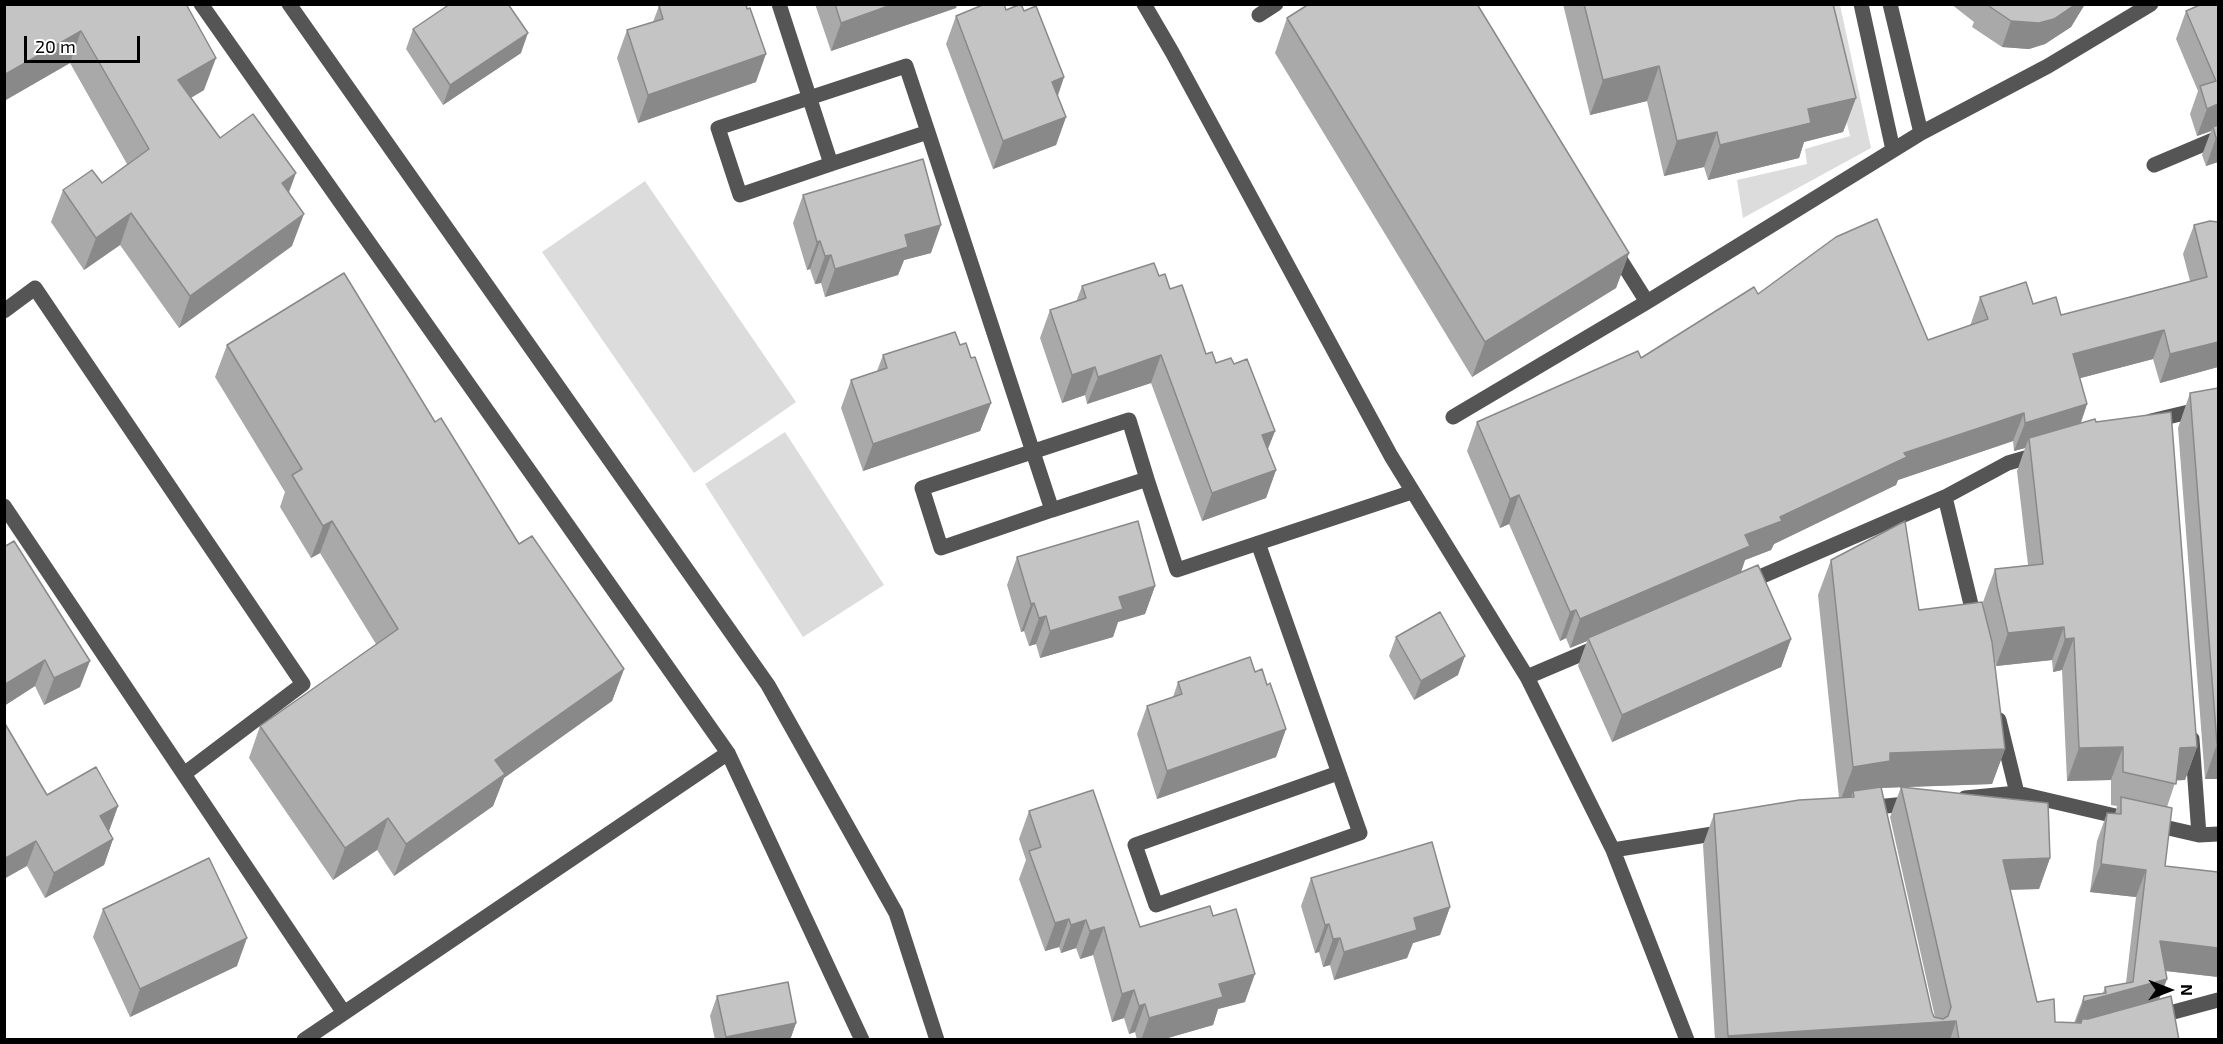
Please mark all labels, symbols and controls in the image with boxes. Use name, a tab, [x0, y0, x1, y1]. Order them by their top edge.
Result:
scale bar	[27, 24, 142, 62]
text: 20 m	[35, 35, 76, 57]
north arrow	[2139, 960, 2199, 1020]
text: N	[2178, 984, 2197, 996]

